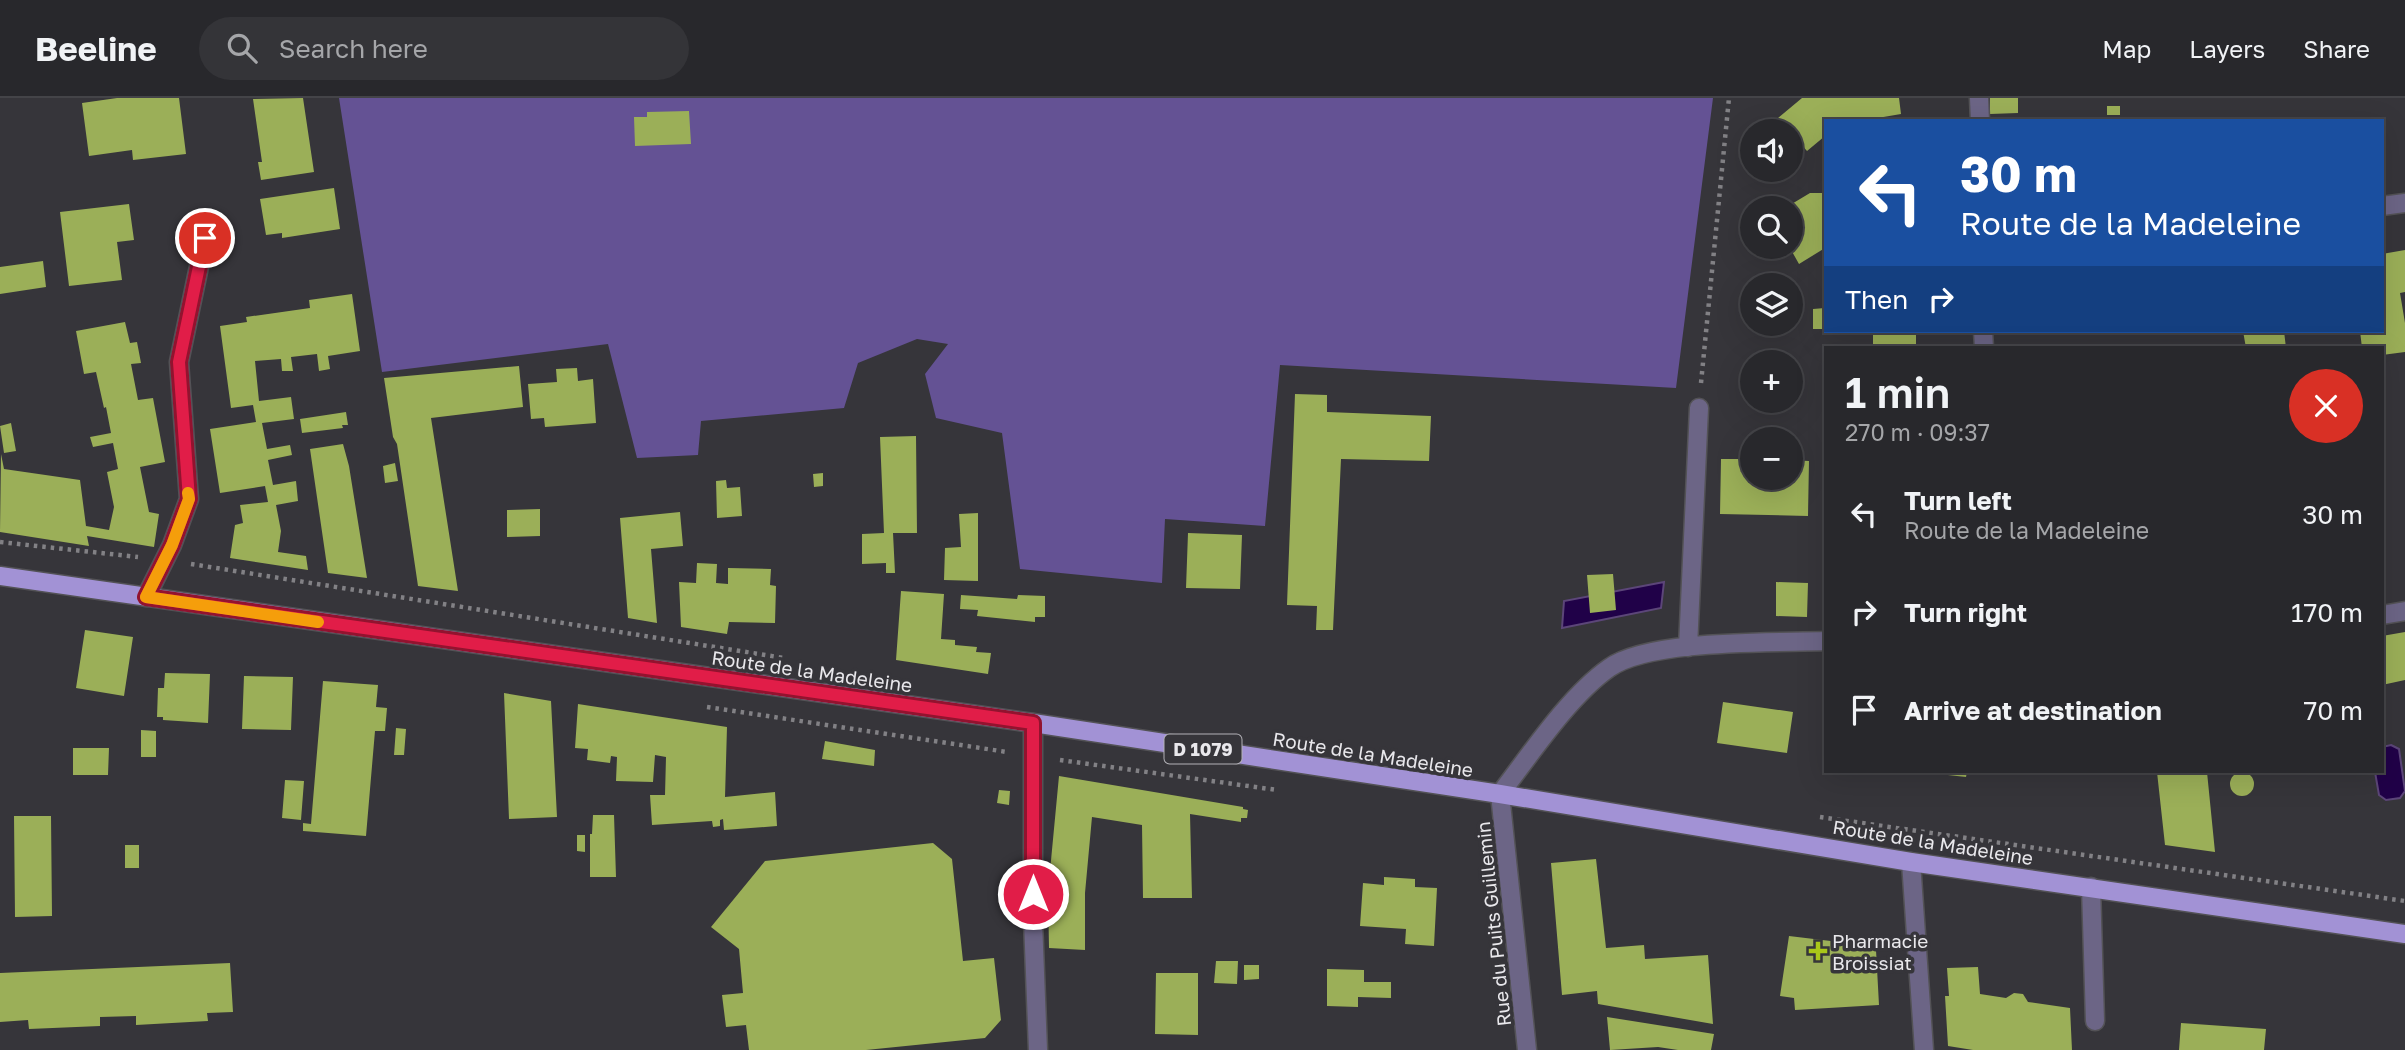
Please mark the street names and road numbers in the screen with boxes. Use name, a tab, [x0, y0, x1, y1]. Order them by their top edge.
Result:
street label: Route de la Madeleine	[710, 646, 914, 696]
street label: Route de la Madeleine	[1271, 727, 1475, 781]
road number: D 1079	[1164, 734, 1242, 764]
street label: Route de la Madeleine	[1831, 815, 2035, 869]
street label: Rue du Puits Guillemin	[1471, 820, 1515, 1028]

